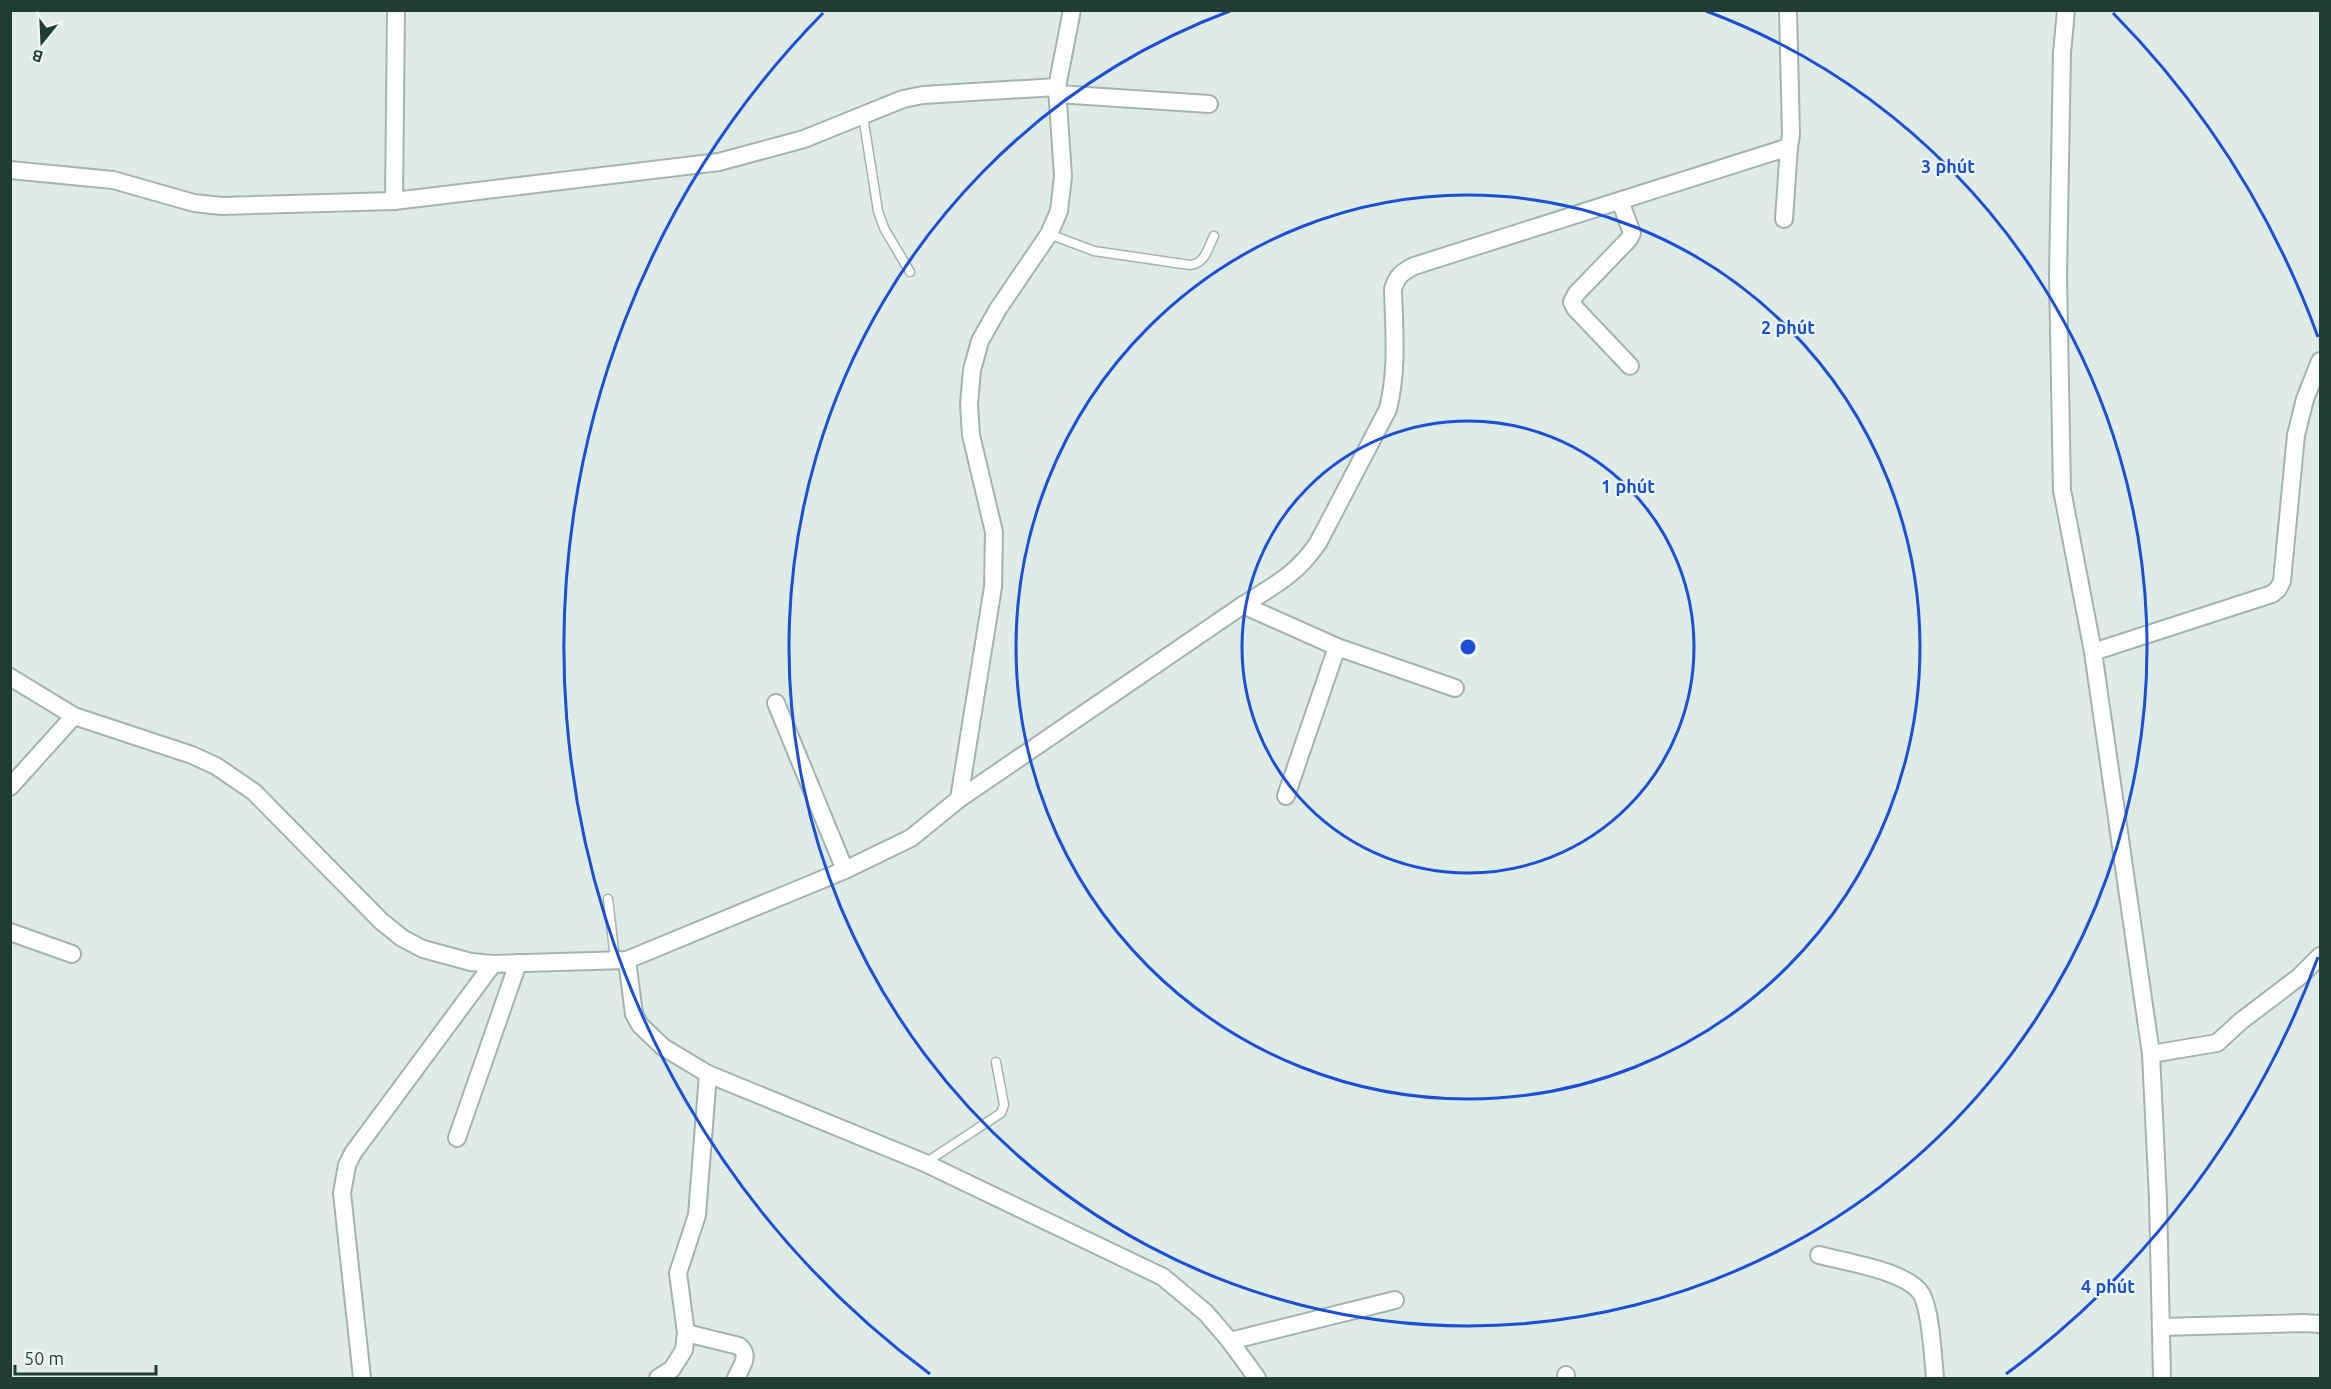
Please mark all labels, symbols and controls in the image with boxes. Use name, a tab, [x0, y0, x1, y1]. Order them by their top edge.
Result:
north arrow	[12, 12, 72, 72]
text: B	[30, 46, 45, 66]
text: 3 phút	[1921, 156, 1975, 176]
text: 2 phút	[1761, 317, 1815, 337]
text: 1 phút	[1601, 476, 1655, 496]
centre of rings	[1458, 637, 1478, 657]
text: 4 phút	[2081, 1276, 2135, 1296]
scale bar	[15, 1338, 156, 1376]
text: 50 m	[24, 1348, 64, 1368]

